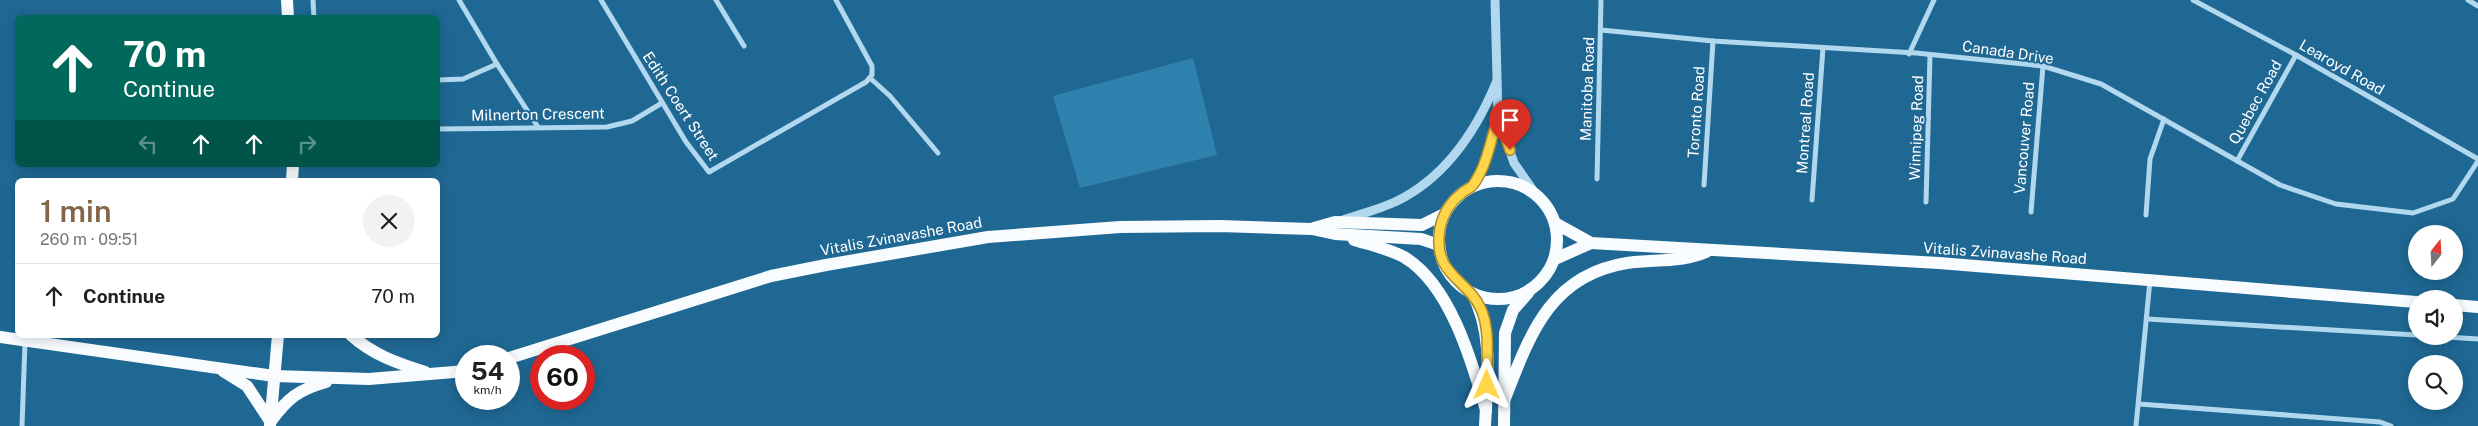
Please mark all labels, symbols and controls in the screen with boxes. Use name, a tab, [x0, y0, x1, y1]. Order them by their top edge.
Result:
text: 70 m	[123, 34, 206, 75]
icon: ahead	[40, 35, 105, 100]
street label: Learoyd Road	[2297, 36, 2387, 98]
street label: Manitoba Road	[1577, 37, 1597, 141]
street label: Canada Drive	[1961, 37, 2055, 67]
street label: Edith Coert Street	[639, 48, 723, 164]
street label: Quebec Road	[2225, 57, 2285, 147]
street label: Toronto Road	[1684, 65, 1708, 159]
street label: Montreal Road	[1793, 72, 1817, 174]
street label: Winnipeg Road	[1906, 75, 1926, 181]
text: Continue	[123, 76, 215, 102]
street label: Vancouver Road	[2011, 81, 2037, 195]
pin	[1489, 99, 1531, 150]
street label: Milnerton Crescent	[471, 104, 605, 124]
icon: arrive	[1496, 106, 1524, 134]
icon: left	[134, 130, 162, 158]
icon: ahead	[187, 130, 215, 158]
icon: ahead	[240, 130, 268, 158]
icon: right	[293, 130, 321, 158]
text: 1 min	[40, 193, 111, 229]
button: close	[363, 195, 415, 247]
street label: Vitalis Zvinavashe Road	[819, 213, 983, 259]
north arrow	[2408, 225, 2462, 280]
map controls	[2408, 225, 2463, 410]
text: 260 m · 09:51	[40, 230, 138, 249]
street label: Vitalis Zvinavashe Road	[1923, 239, 2087, 267]
icon: ahead	[40, 282, 68, 310]
text: Continue	[83, 285, 165, 307]
text: 70 m	[371, 285, 415, 307]
button: sound	[2408, 290, 2463, 345]
speed limit sign: 60	[530, 345, 595, 410]
button: search	[2408, 355, 2463, 410]
text: 54	[471, 356, 504, 386]
position arrow	[1460, 358, 1512, 410]
text: km/h	[473, 383, 502, 397]

